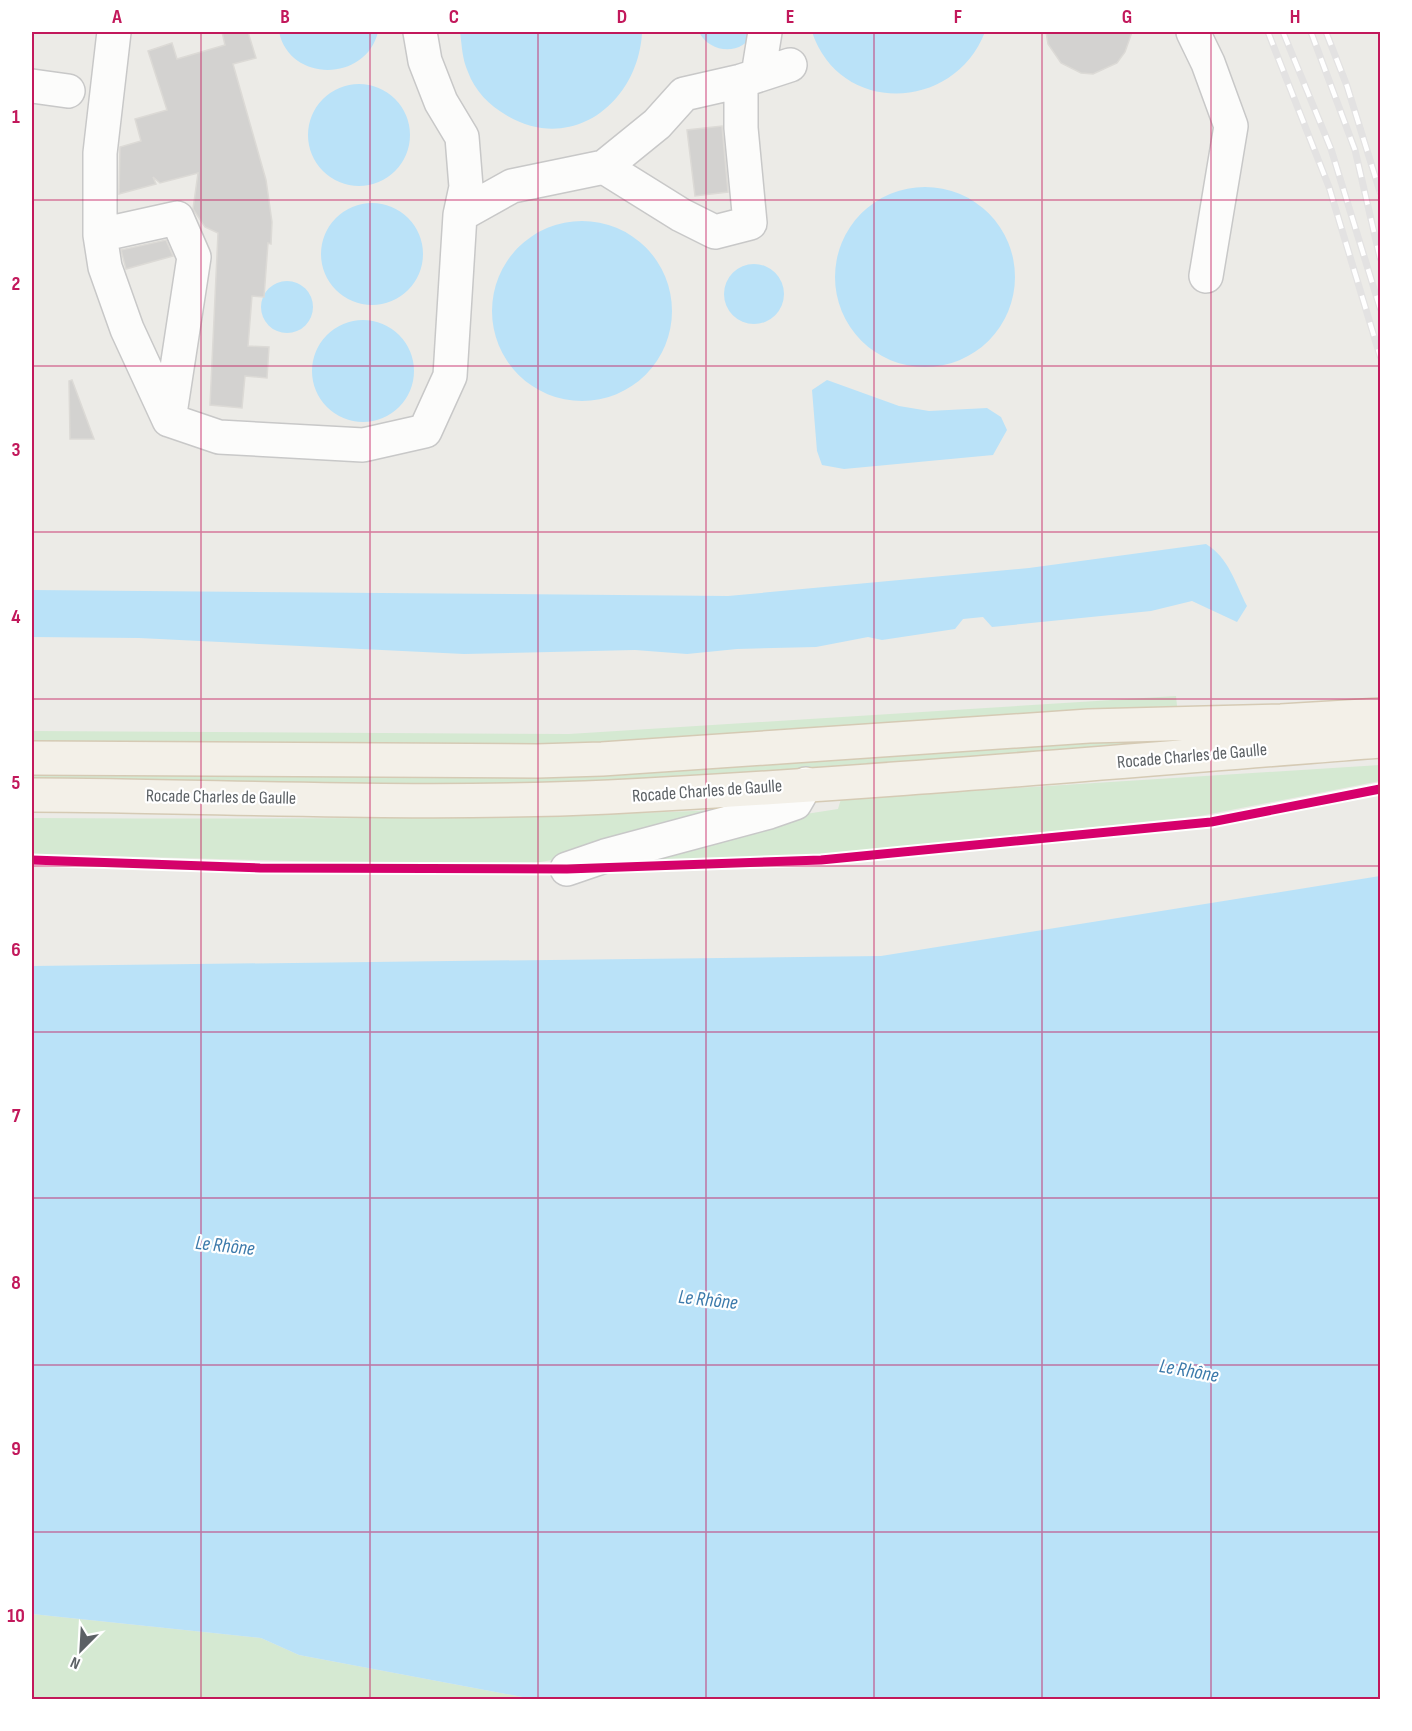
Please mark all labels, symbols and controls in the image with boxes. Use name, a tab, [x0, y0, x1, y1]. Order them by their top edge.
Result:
text: A	[111, 5, 122, 29]
text: B	[280, 5, 290, 29]
text: C	[449, 5, 459, 29]
text: D	[617, 5, 627, 29]
text: E	[786, 5, 794, 29]
text: F	[954, 5, 962, 29]
text: G	[1122, 5, 1132, 29]
text: H	[1290, 5, 1300, 29]
text: 1	[12, 105, 20, 129]
text: 2	[12, 272, 20, 296]
text: 3	[12, 438, 21, 462]
text: 4	[11, 605, 21, 629]
street label: Rocade Charles de Gaulle	[1116, 739, 1268, 773]
text: 5	[12, 771, 21, 795]
street label: Rocade Charles de Gaulle	[631, 775, 783, 807]
street label: Rocade Charles de Gaulle	[146, 785, 296, 809]
text: 6	[11, 938, 21, 962]
text: 7	[12, 1104, 21, 1128]
water label: Le Rhône	[194, 1231, 256, 1261]
text: 8	[11, 1271, 21, 1295]
water label: Le Rhône	[677, 1285, 739, 1315]
water label: Le Rhône	[1158, 1354, 1221, 1388]
text: 9	[11, 1437, 21, 1461]
text: 10	[7, 1604, 25, 1628]
north arrow	[51, 1620, 111, 1680]
text: N	[68, 1652, 83, 1673]

